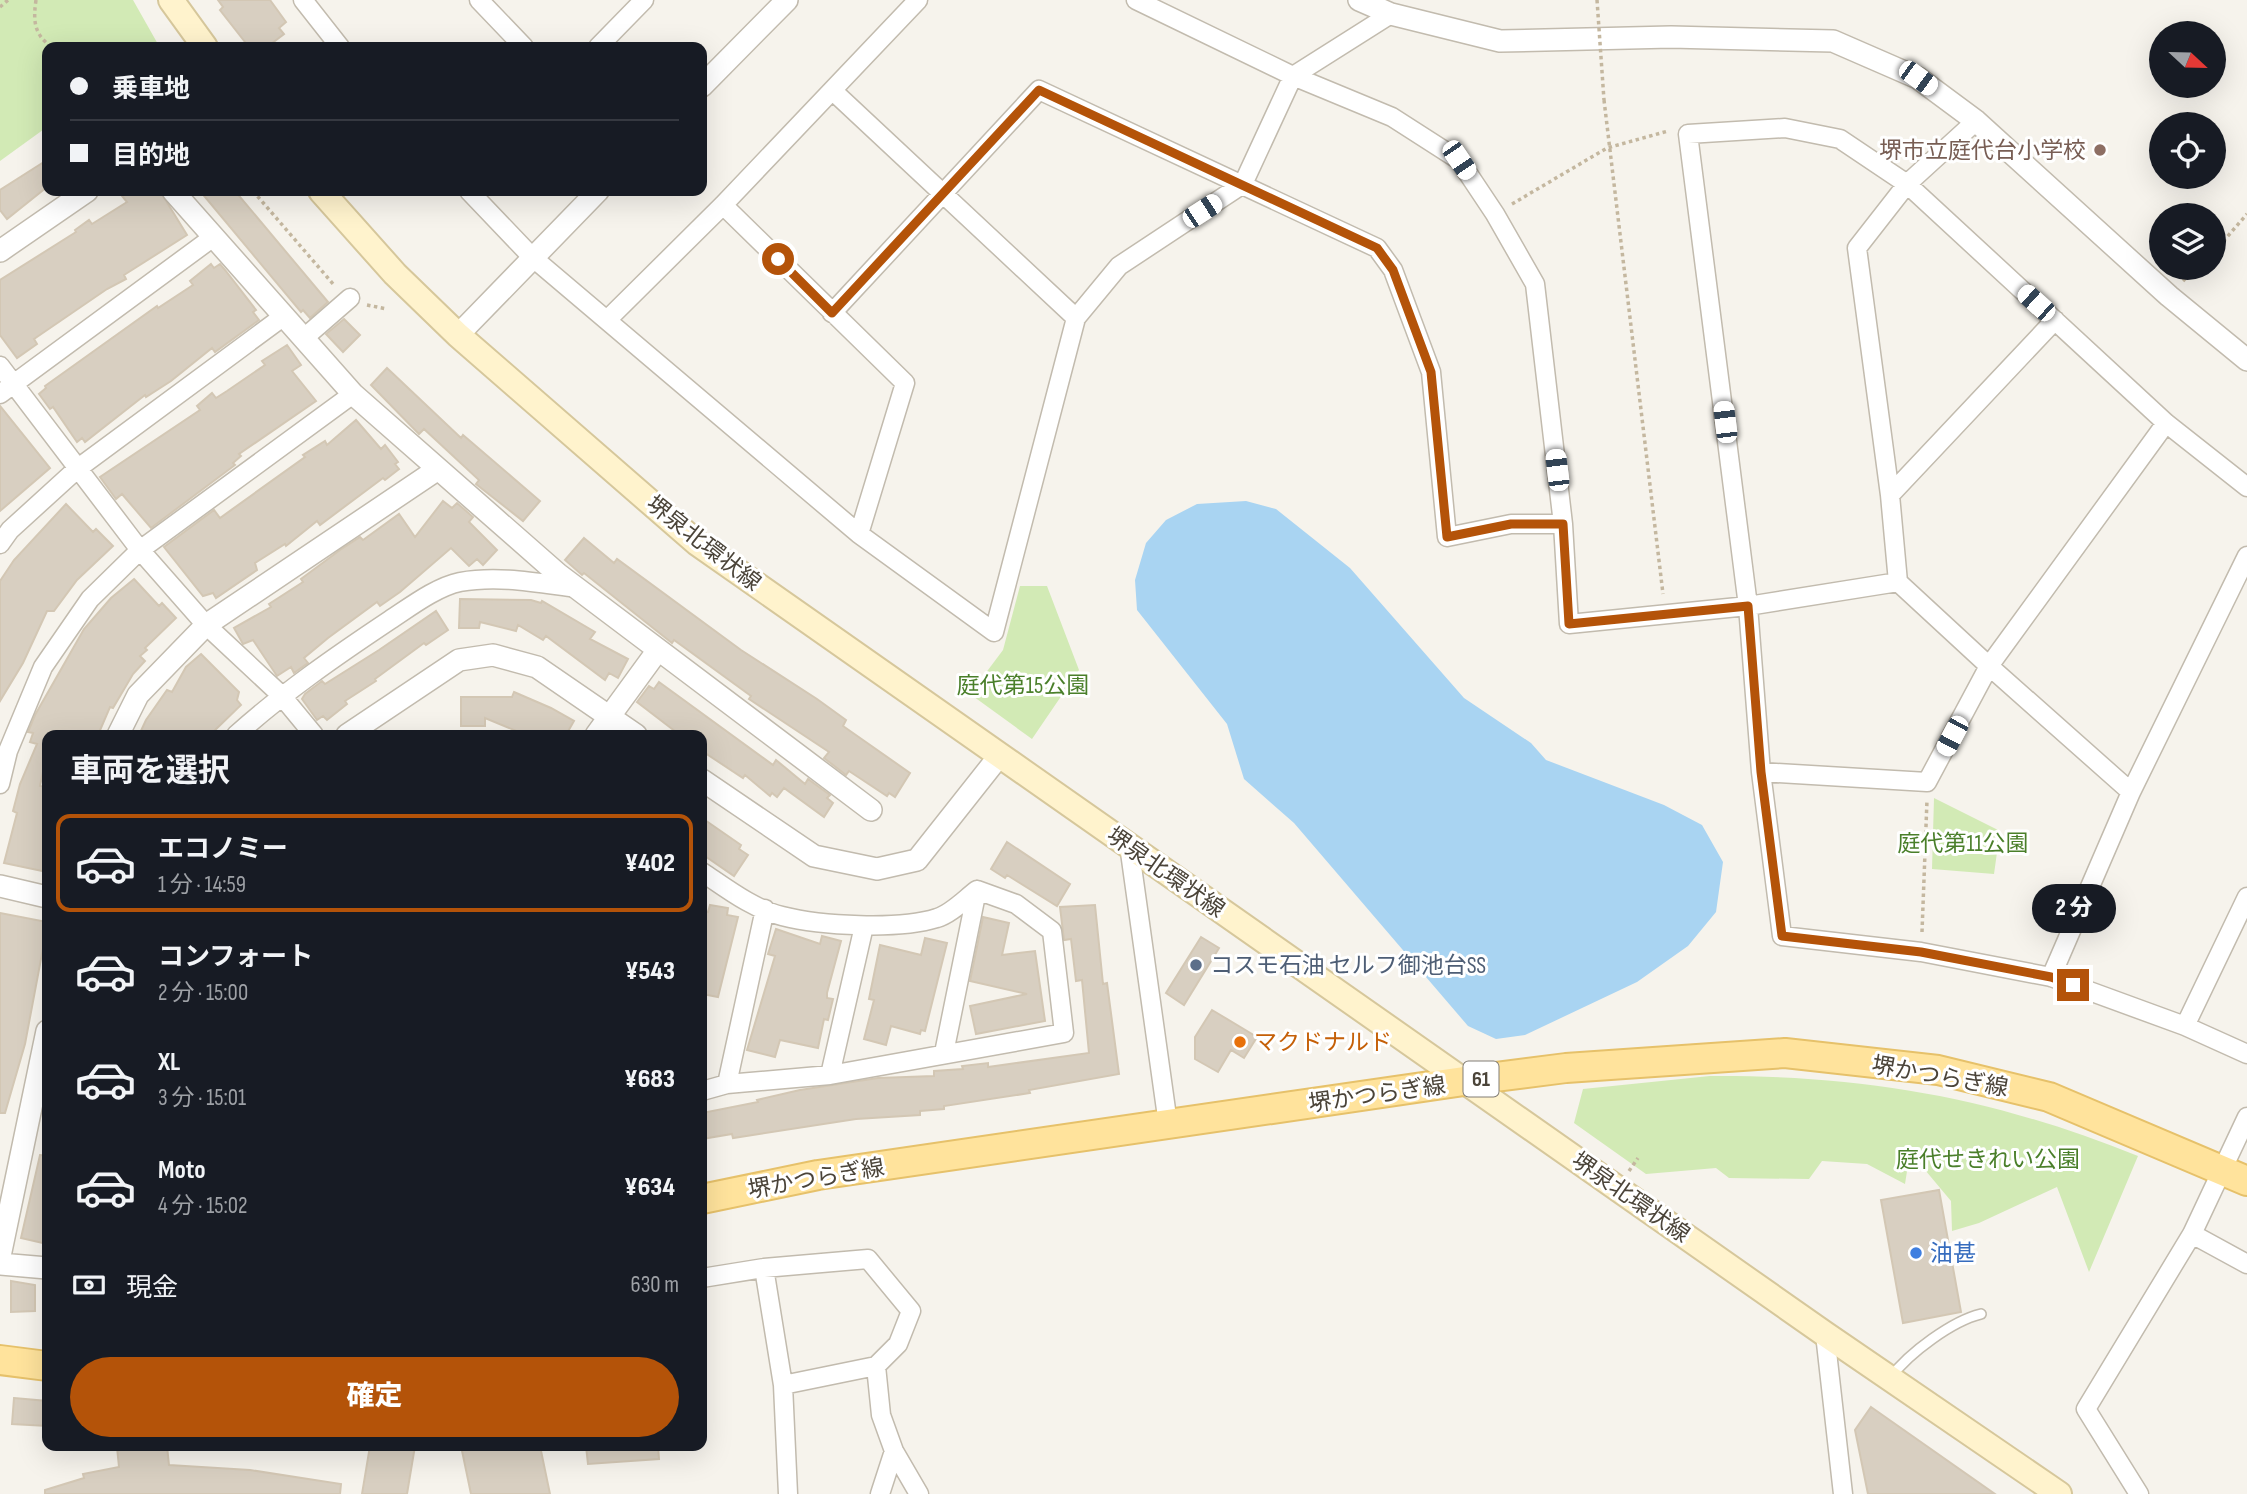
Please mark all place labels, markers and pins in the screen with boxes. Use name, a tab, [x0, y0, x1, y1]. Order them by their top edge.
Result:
place label: 堺市立庭代台小学校	[1879, 137, 2086, 165]
marker: 堺市立庭代台小学校	[2092, 142, 2108, 158]
place label: コスモ石油 セルフ御池台SS	[1210, 952, 1486, 980]
marker: コスモ石油 セルフ御池台SS	[1188, 957, 1204, 973]
place label: マクドナルド	[1254, 1029, 1392, 1057]
marker: マクドナルド	[1232, 1034, 1248, 1050]
place label: 油甚	[1930, 1240, 1976, 1268]
marker: 油甚	[1908, 1245, 1924, 1261]

